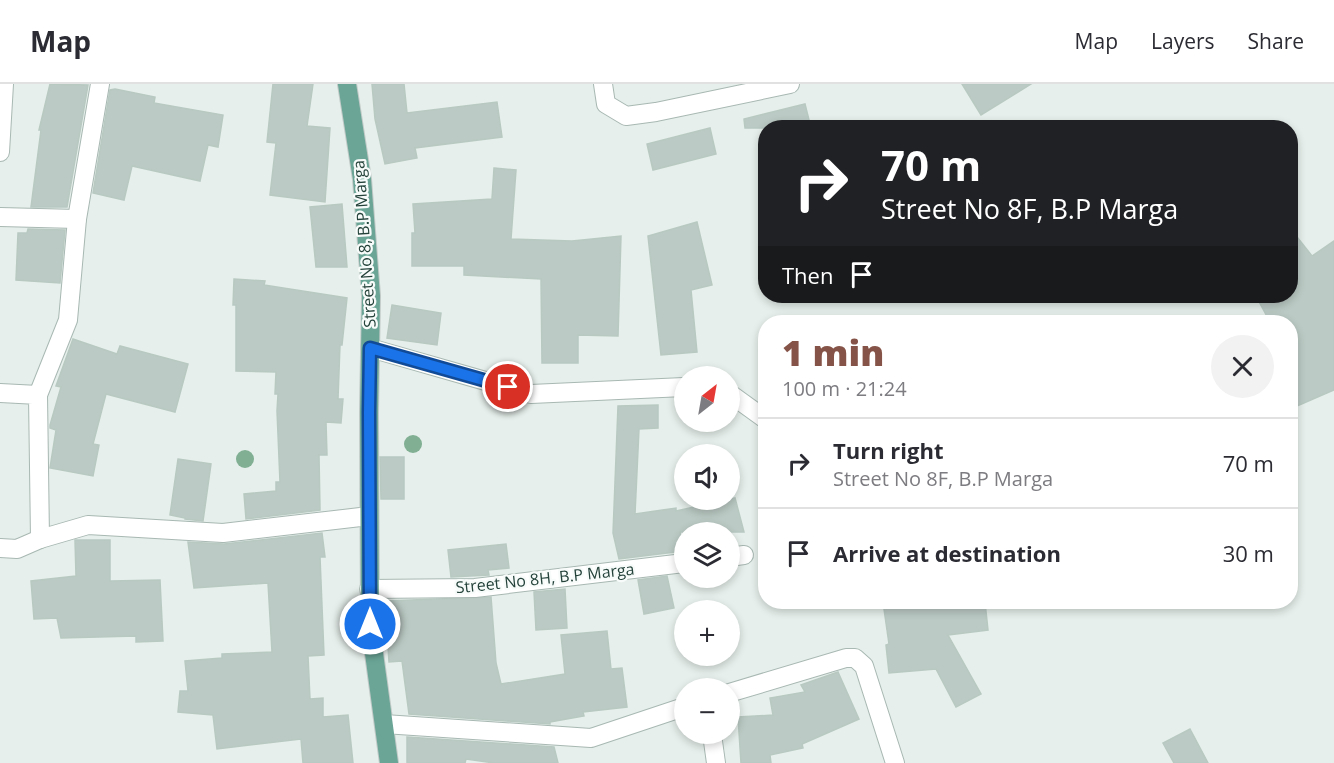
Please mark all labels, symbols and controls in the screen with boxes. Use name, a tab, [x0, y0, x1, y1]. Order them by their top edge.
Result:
text: Map	[30, 22, 91, 60]
text: Map	[1075, 27, 1118, 55]
text: Layers	[1151, 27, 1215, 55]
text: Share	[1248, 27, 1304, 55]
text: 70 m	[881, 136, 981, 193]
icon: right	[782, 144, 860, 222]
street label: Street No 8, B.P Marga	[347, 160, 381, 328]
text: Street No 8F, B.P Marga	[881, 190, 1178, 227]
icon: arrive	[845, 258, 878, 291]
text: Then	[782, 260, 833, 290]
text: 1 min	[782, 328, 884, 377]
button: close	[1211, 335, 1274, 398]
pin	[482, 361, 533, 412]
north arrow	[674, 366, 740, 432]
map controls	[674, 366, 740, 744]
icon: arrive	[491, 370, 524, 403]
text: 100 m · 21:24	[782, 375, 907, 402]
text: Turn right	[833, 435, 944, 465]
button: sound	[674, 444, 740, 510]
icon: right	[782, 447, 815, 480]
text: 70 m	[1223, 448, 1274, 478]
text: Street No 8F, B.P Marga	[833, 465, 1053, 492]
button: layers	[674, 522, 740, 588]
icon: arrive	[782, 537, 815, 570]
text: Arrive at destination	[833, 538, 1061, 568]
text: 30 m	[1223, 538, 1274, 568]
street label: Street No 8H, B.P Marga	[455, 558, 635, 598]
position arrow	[338, 592, 402, 656]
button: +	[674, 600, 740, 666]
button: −	[674, 678, 740, 744]

